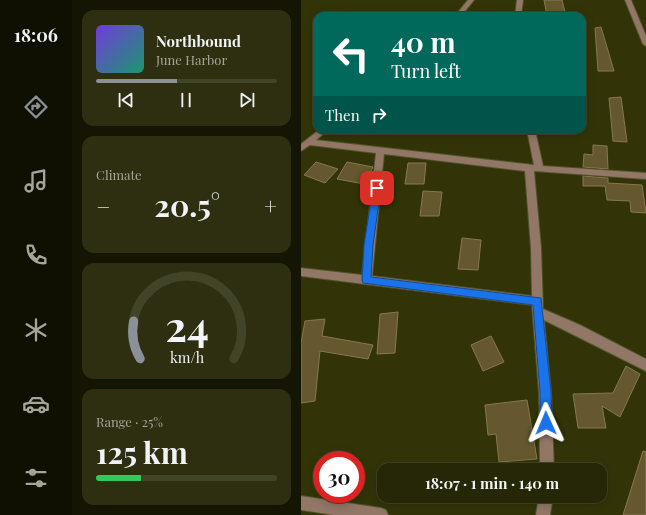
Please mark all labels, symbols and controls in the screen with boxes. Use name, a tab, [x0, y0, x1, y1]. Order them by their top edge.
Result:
text: 18:06	[14, 23, 58, 47]
text: 40 m	[391, 23, 456, 60]
icon: left	[325, 28, 377, 80]
text: Northbound	[156, 31, 241, 51]
text: June Harbor	[156, 51, 227, 68]
text: Turn left	[391, 59, 461, 83]
icon: previous	[115, 89, 137, 111]
icon: pause	[175, 89, 197, 111]
icon: next	[236, 89, 258, 111]
icon: directions	[22, 93, 50, 121]
icon: right	[368, 104, 390, 126]
text: Then	[325, 105, 360, 125]
text: Climate	[96, 166, 142, 183]
icon: music	[22, 167, 50, 195]
pin	[360, 171, 394, 205]
icon: arrive	[366, 177, 388, 199]
text: 20.5°	[154, 185, 220, 225]
text: −	[96, 191, 110, 221]
text: +	[264, 191, 277, 221]
icon: phone	[22, 241, 50, 269]
text: 24	[165, 296, 208, 351]
icon: climate	[22, 316, 50, 344]
text: km/h	[169, 347, 204, 366]
icon: car	[22, 390, 50, 418]
position arrow	[525, 402, 567, 444]
text: Range · 25%	[96, 413, 163, 430]
text: 125 km	[96, 432, 188, 472]
speed limit sign: 30	[313, 451, 365, 503]
icon: filters	[22, 464, 50, 492]
text: 18:07 · 1 min · 140 m	[425, 473, 559, 493]

